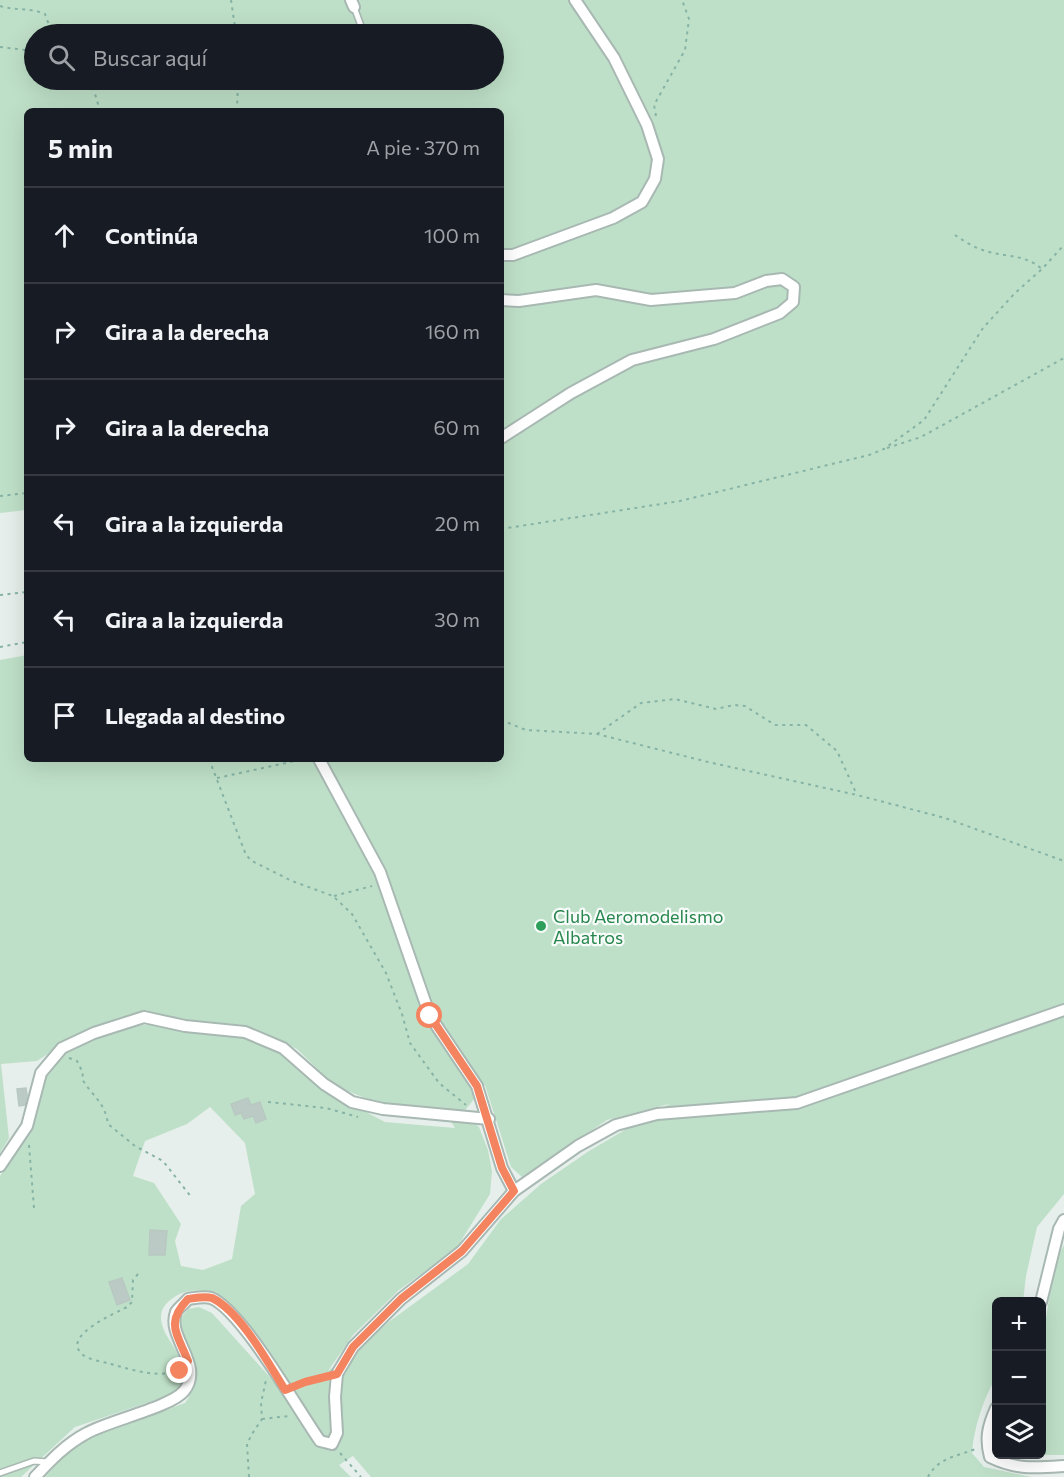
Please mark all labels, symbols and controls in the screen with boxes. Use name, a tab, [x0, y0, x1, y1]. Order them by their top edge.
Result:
search box	[24, 24, 504, 90]
icon: search	[45, 41, 78, 74]
text: Buscar aquí	[93, 44, 207, 71]
text: 5 min	[48, 132, 113, 163]
text: A pie · 370 m	[366, 135, 480, 159]
icon: ahead	[48, 219, 81, 252]
text: Continúa	[105, 222, 198, 249]
text: 100 m	[424, 223, 480, 247]
icon: right	[48, 315, 81, 348]
text: Gira a la derecha	[105, 318, 269, 345]
text: 160 m	[425, 319, 480, 343]
icon: right	[48, 411, 81, 444]
text: Gira a la derecha	[105, 414, 269, 441]
text: 60 m	[434, 415, 480, 439]
icon: left	[48, 507, 81, 540]
text: Gira a la izquierda	[105, 510, 283, 537]
text: 20 m	[435, 511, 480, 535]
icon: left	[48, 603, 81, 636]
text: Gira a la izquierda	[105, 606, 283, 633]
text: 30 m	[434, 607, 480, 631]
icon: arrive	[48, 699, 81, 732]
text: Llegada al destino	[105, 702, 285, 729]
place label: Club Aeromodelismo Albatros	[553, 905, 723, 948]
marker: Club Aeromodelismo Albatros	[534, 919, 548, 933]
route start	[416, 1002, 442, 1028]
map controls	[992, 1297, 1046, 1459]
button: +	[992, 1297, 1046, 1351]
button: −	[992, 1351, 1046, 1405]
route end	[166, 1357, 192, 1383]
button: layers	[992, 1405, 1046, 1459]

